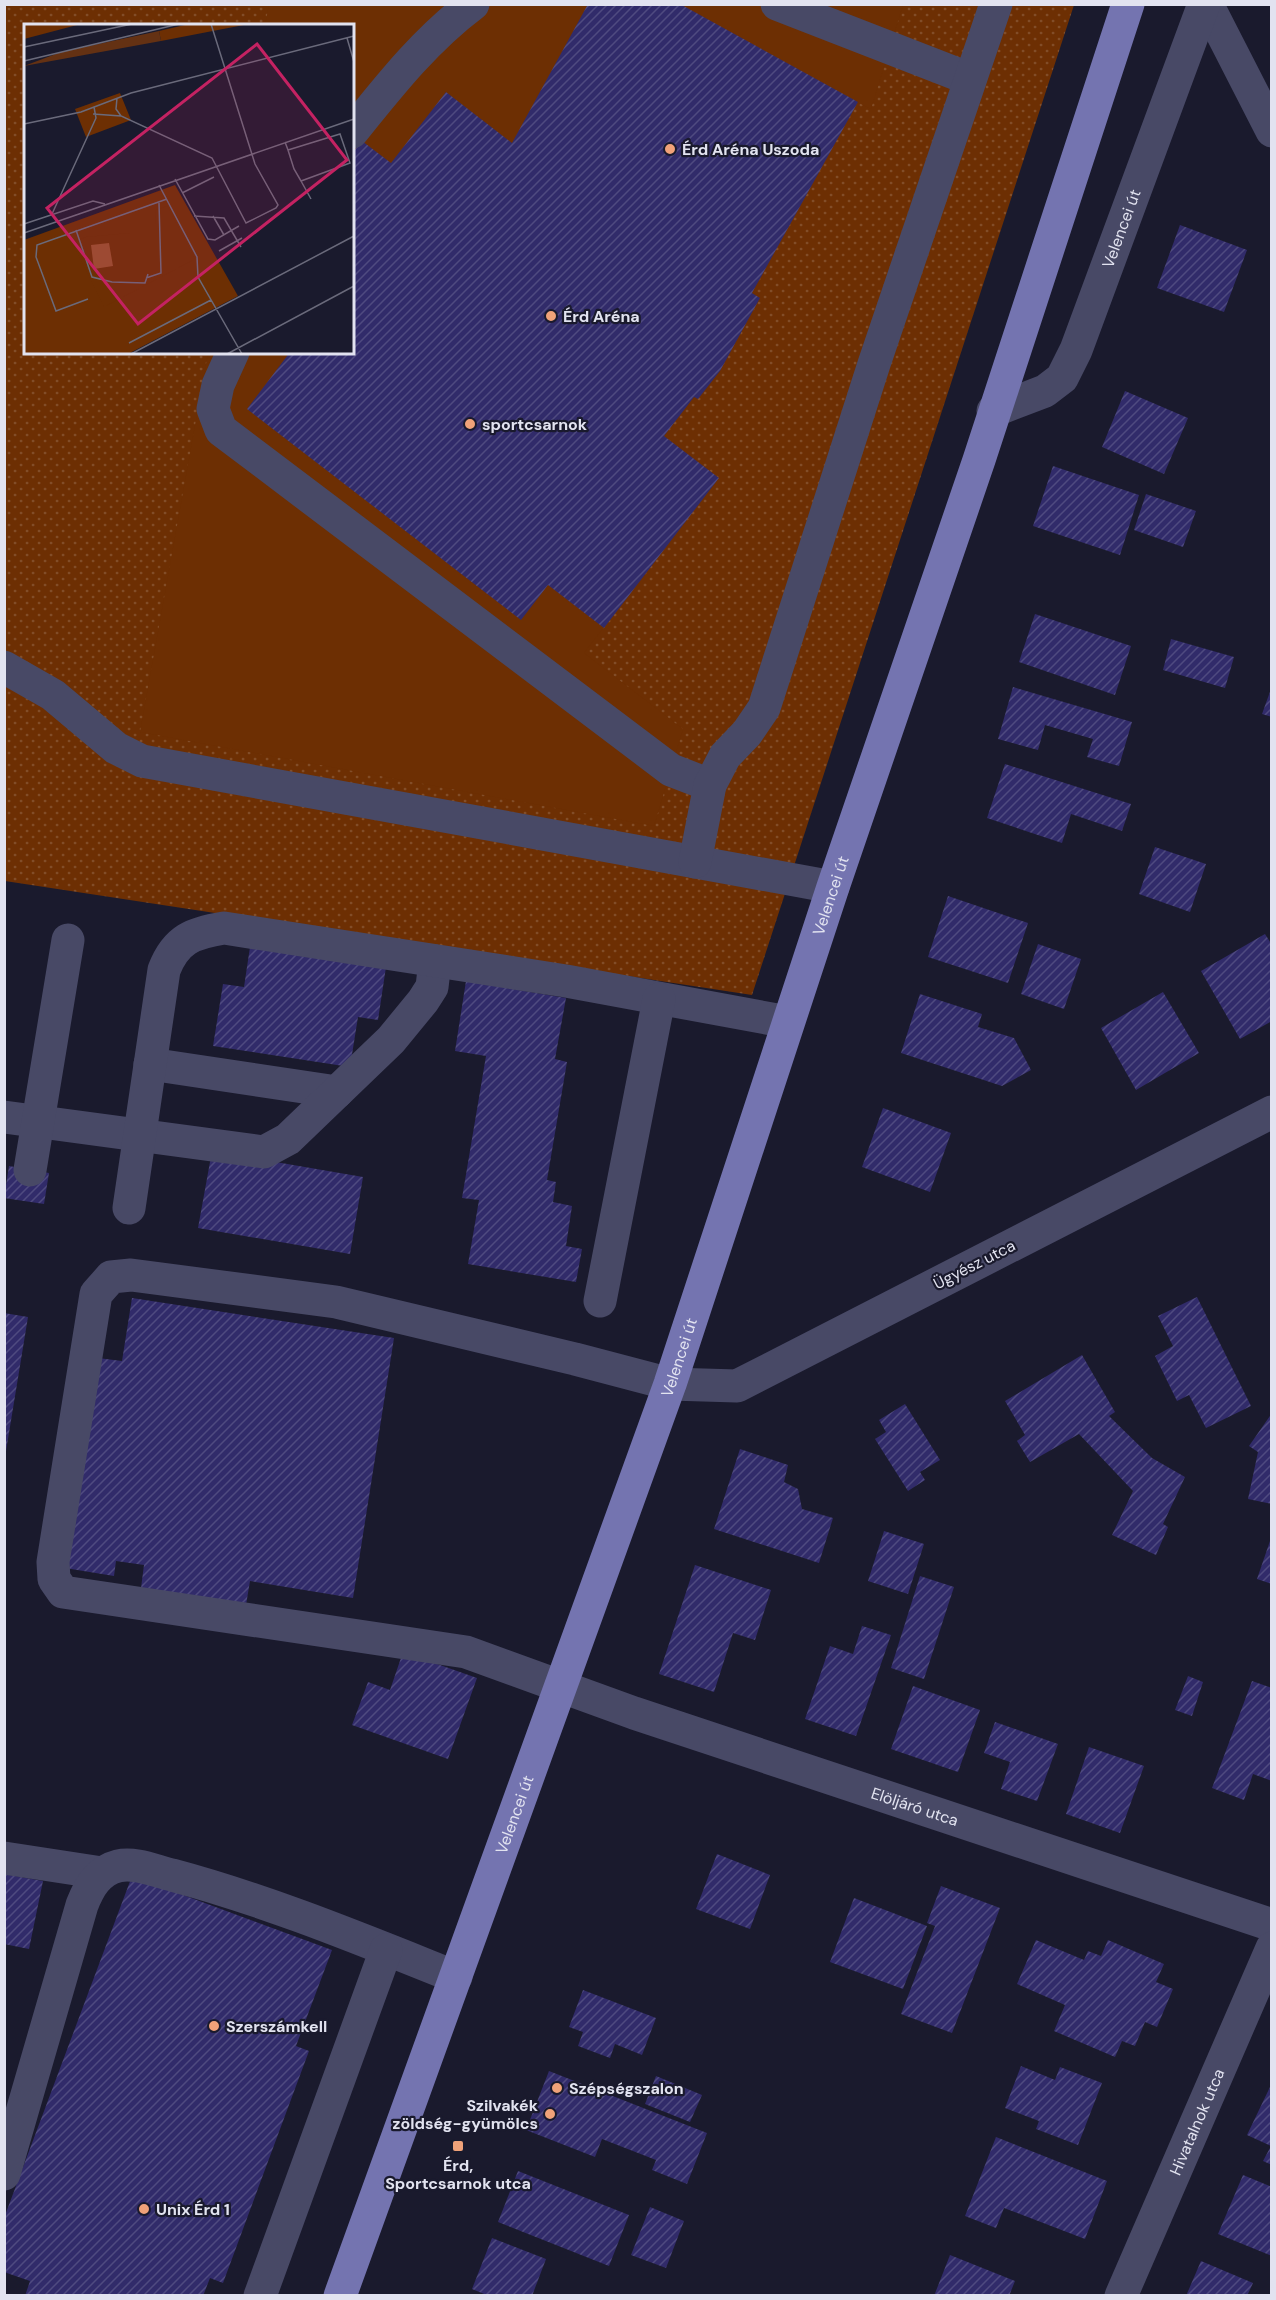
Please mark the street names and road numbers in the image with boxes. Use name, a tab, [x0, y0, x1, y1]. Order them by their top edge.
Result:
street label: Velencei út	[1097, 186, 1146, 271]
street label: Velencei út	[808, 853, 854, 938]
street label: Ügyész utca	[930, 1235, 1019, 1294]
street label: Velencei út	[656, 1315, 702, 1400]
street label: Velencei út	[491, 1772, 539, 1857]
street label: Elöljáró utca	[868, 1783, 961, 1831]
street label: Hivatalnok utca	[1165, 2065, 1229, 2178]

